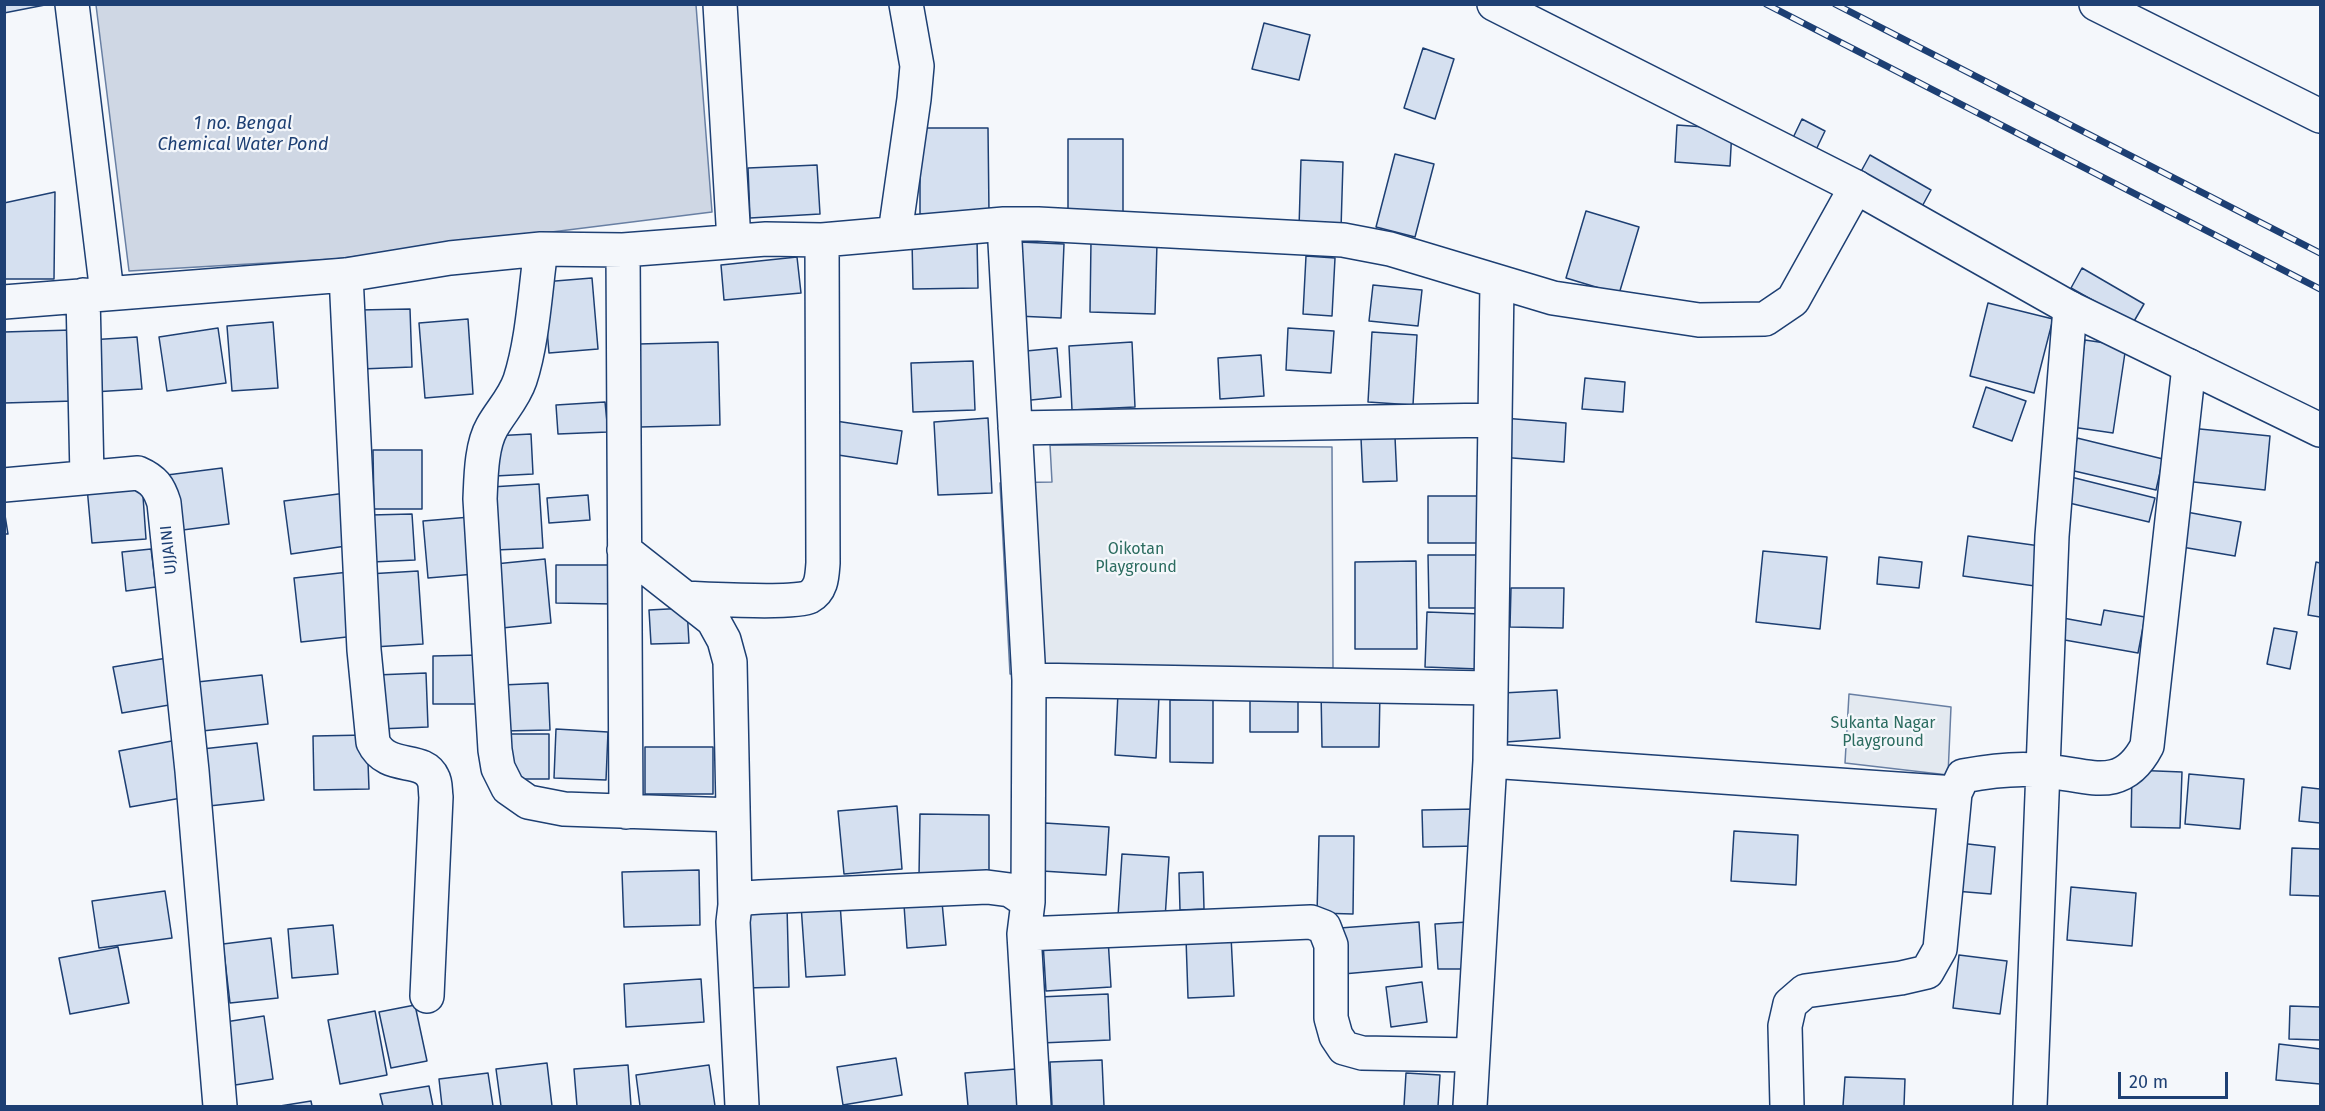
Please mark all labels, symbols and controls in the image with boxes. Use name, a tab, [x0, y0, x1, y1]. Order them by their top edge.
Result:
water label: 1 no. Bengal Chemical Water Pond	[158, 113, 328, 156]
street label: UJJAINI	[157, 524, 181, 576]
park label: Oikotan Playground	[1095, 540, 1177, 578]
park label: Sukanta Nagar Playground	[1830, 714, 1936, 752]
scale bar	[2121, 1060, 2230, 1098]
text: 20 m	[2129, 1071, 2168, 1093]

